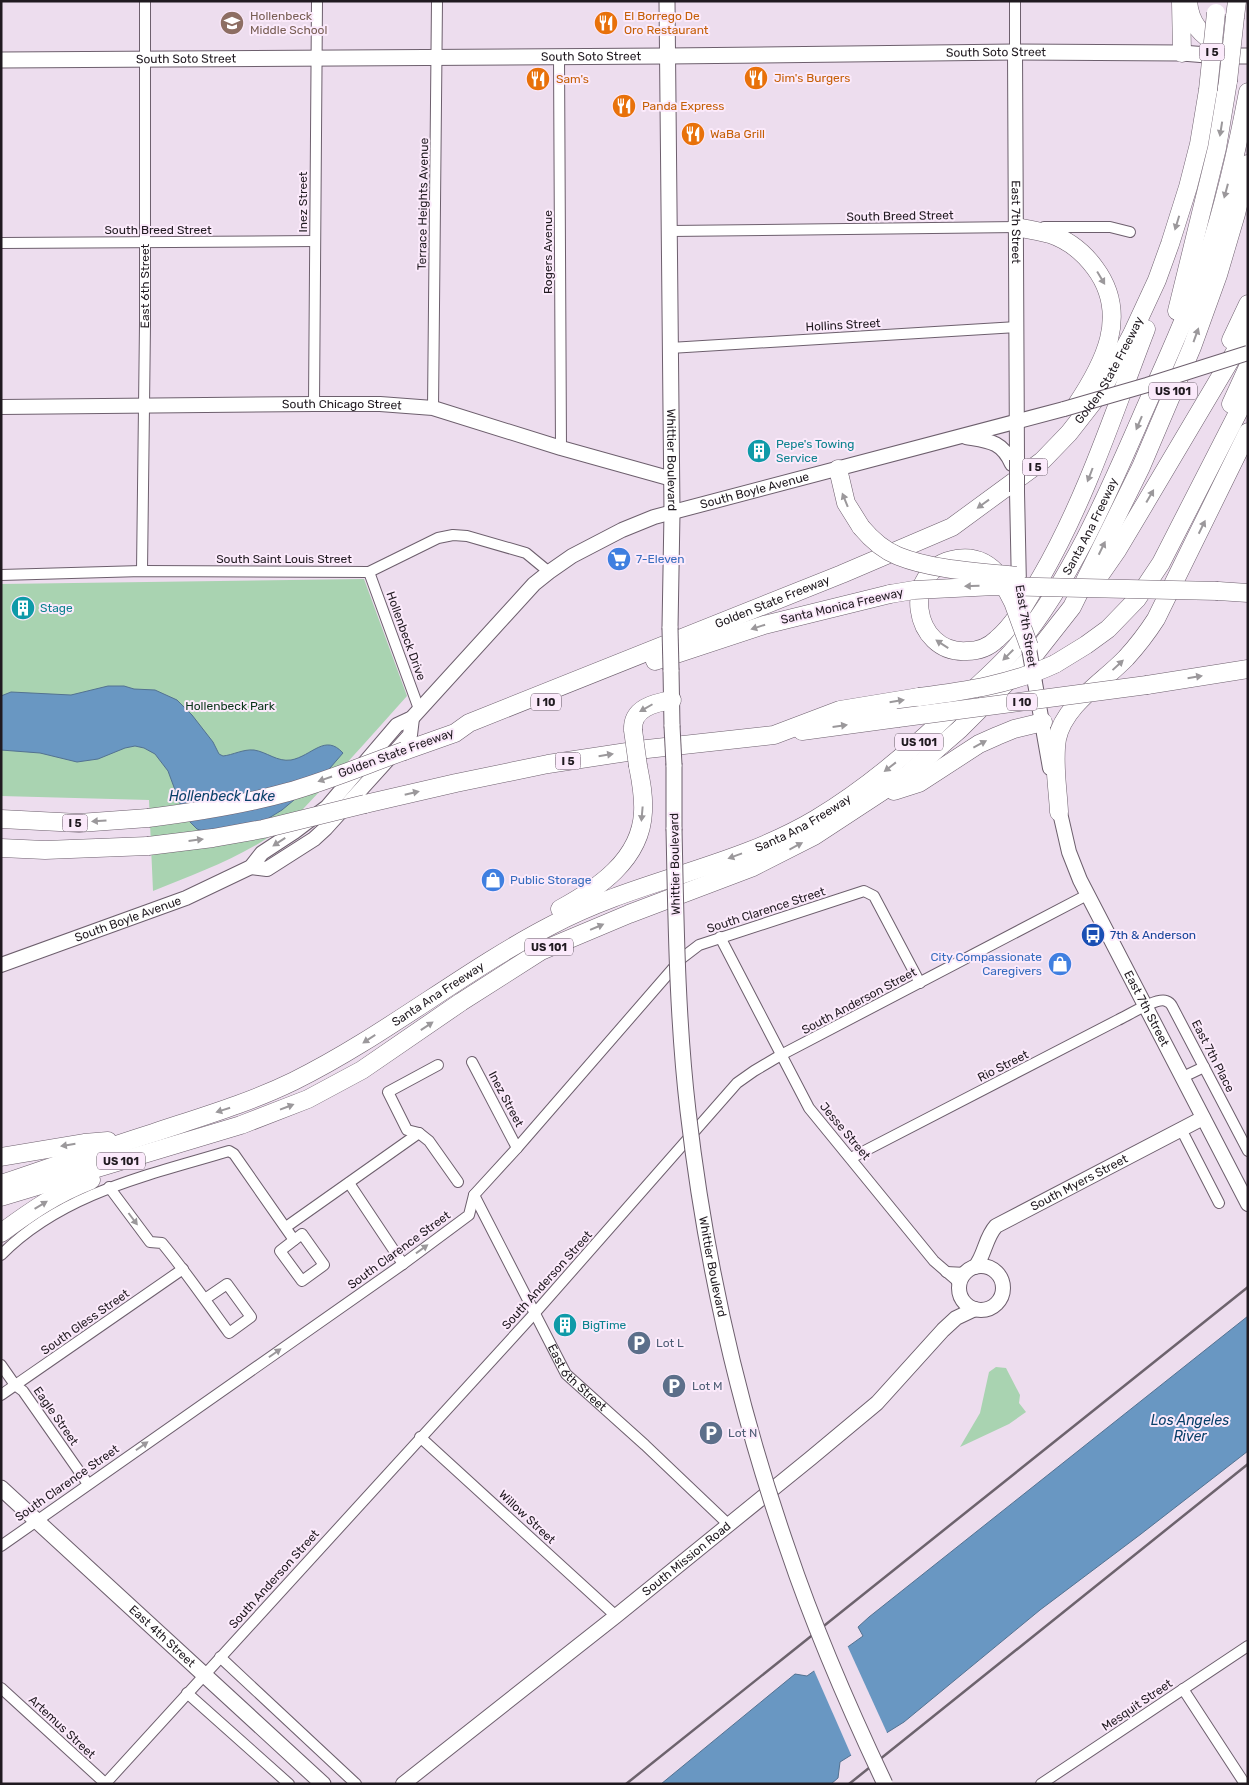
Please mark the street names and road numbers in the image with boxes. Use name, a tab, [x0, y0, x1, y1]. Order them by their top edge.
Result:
road number: I 5	[1200, 44, 1224, 61]
street label: South Soto Street	[946, 45, 1046, 60]
street label: South Soto Street	[541, 49, 641, 64]
street label: South Soto Street	[136, 52, 236, 66]
street label: Terrace Heights Avenue	[415, 137, 431, 270]
street label: Inez Street	[296, 171, 310, 233]
street label: East 7th Street	[1009, 180, 1023, 264]
street label: South Breed Street	[846, 208, 954, 224]
street label: Rogers Avenue	[541, 210, 555, 294]
street label: South Breed Street	[104, 223, 212, 237]
street label: East 6th Street	[138, 243, 152, 328]
street label: Golden State Freeway	[1072, 314, 1146, 426]
street label: Hollins Street	[805, 316, 881, 334]
road number: US 101	[1149, 382, 1197, 400]
street label: South Chicago Street	[282, 397, 403, 413]
street label: Whittier Boulevard	[664, 409, 679, 511]
road number: I 5	[1022, 458, 1048, 476]
street label: South Boyle Avenue	[699, 469, 811, 512]
street label: Santa Ana Freeway	[1060, 475, 1121, 578]
street label: South Saint Louis Street	[216, 552, 352, 566]
street label: Golden State Freeway	[713, 572, 832, 631]
street label: East 7th Street	[1013, 584, 1039, 669]
street label: Santa Monica Freeway	[779, 585, 905, 627]
street label: Hollenbeck Drive	[383, 590, 429, 683]
road number: I 10	[531, 694, 561, 710]
road number: I 10	[1007, 694, 1037, 710]
street label: Golden State Freeway	[336, 725, 456, 780]
road number: US 101	[895, 734, 943, 750]
road number: I 5	[556, 752, 580, 769]
street label: Santa Ana Freeway	[753, 791, 854, 855]
street label: Whittier Boulevard	[667, 813, 683, 915]
road number: I 5	[62, 814, 88, 831]
street label: South Clarence Street	[705, 884, 827, 936]
street label: South Boyle Avenue	[73, 893, 183, 945]
road number: US 101	[525, 939, 573, 956]
street label: Santa Ana Freeway	[389, 959, 487, 1029]
street label: South Anderson Street	[799, 965, 919, 1037]
street label: East 7th Street	[1121, 968, 1172, 1049]
street label: East 7th Place	[1189, 1017, 1237, 1095]
street label: Rio Street	[975, 1047, 1031, 1085]
street label: Inez Street	[486, 1069, 527, 1129]
street label: Jesse Street	[817, 1099, 873, 1163]
street label: South Myers Street	[1028, 1151, 1130, 1214]
road number: US 101	[97, 1152, 145, 1170]
street label: South Clarence Street	[345, 1208, 453, 1292]
street label: Whittier Boulevard	[696, 1215, 729, 1318]
street label: South Anderson Street	[499, 1228, 595, 1332]
street label: South Gless Street	[38, 1286, 132, 1358]
street label: East 6th Street	[545, 1342, 610, 1414]
street label: Eagle Street	[31, 1384, 82, 1448]
street label: South Clarence Street	[12, 1442, 122, 1524]
street label: Willow Street	[496, 1487, 558, 1547]
street label: South Mission Road	[639, 1519, 734, 1599]
street label: South Anderson Street	[226, 1527, 322, 1631]
street label: East 4th Street	[126, 1602, 198, 1670]
street label: Mesquit Street	[1099, 1676, 1175, 1734]
street label: Artemus Street	[26, 1693, 98, 1762]

